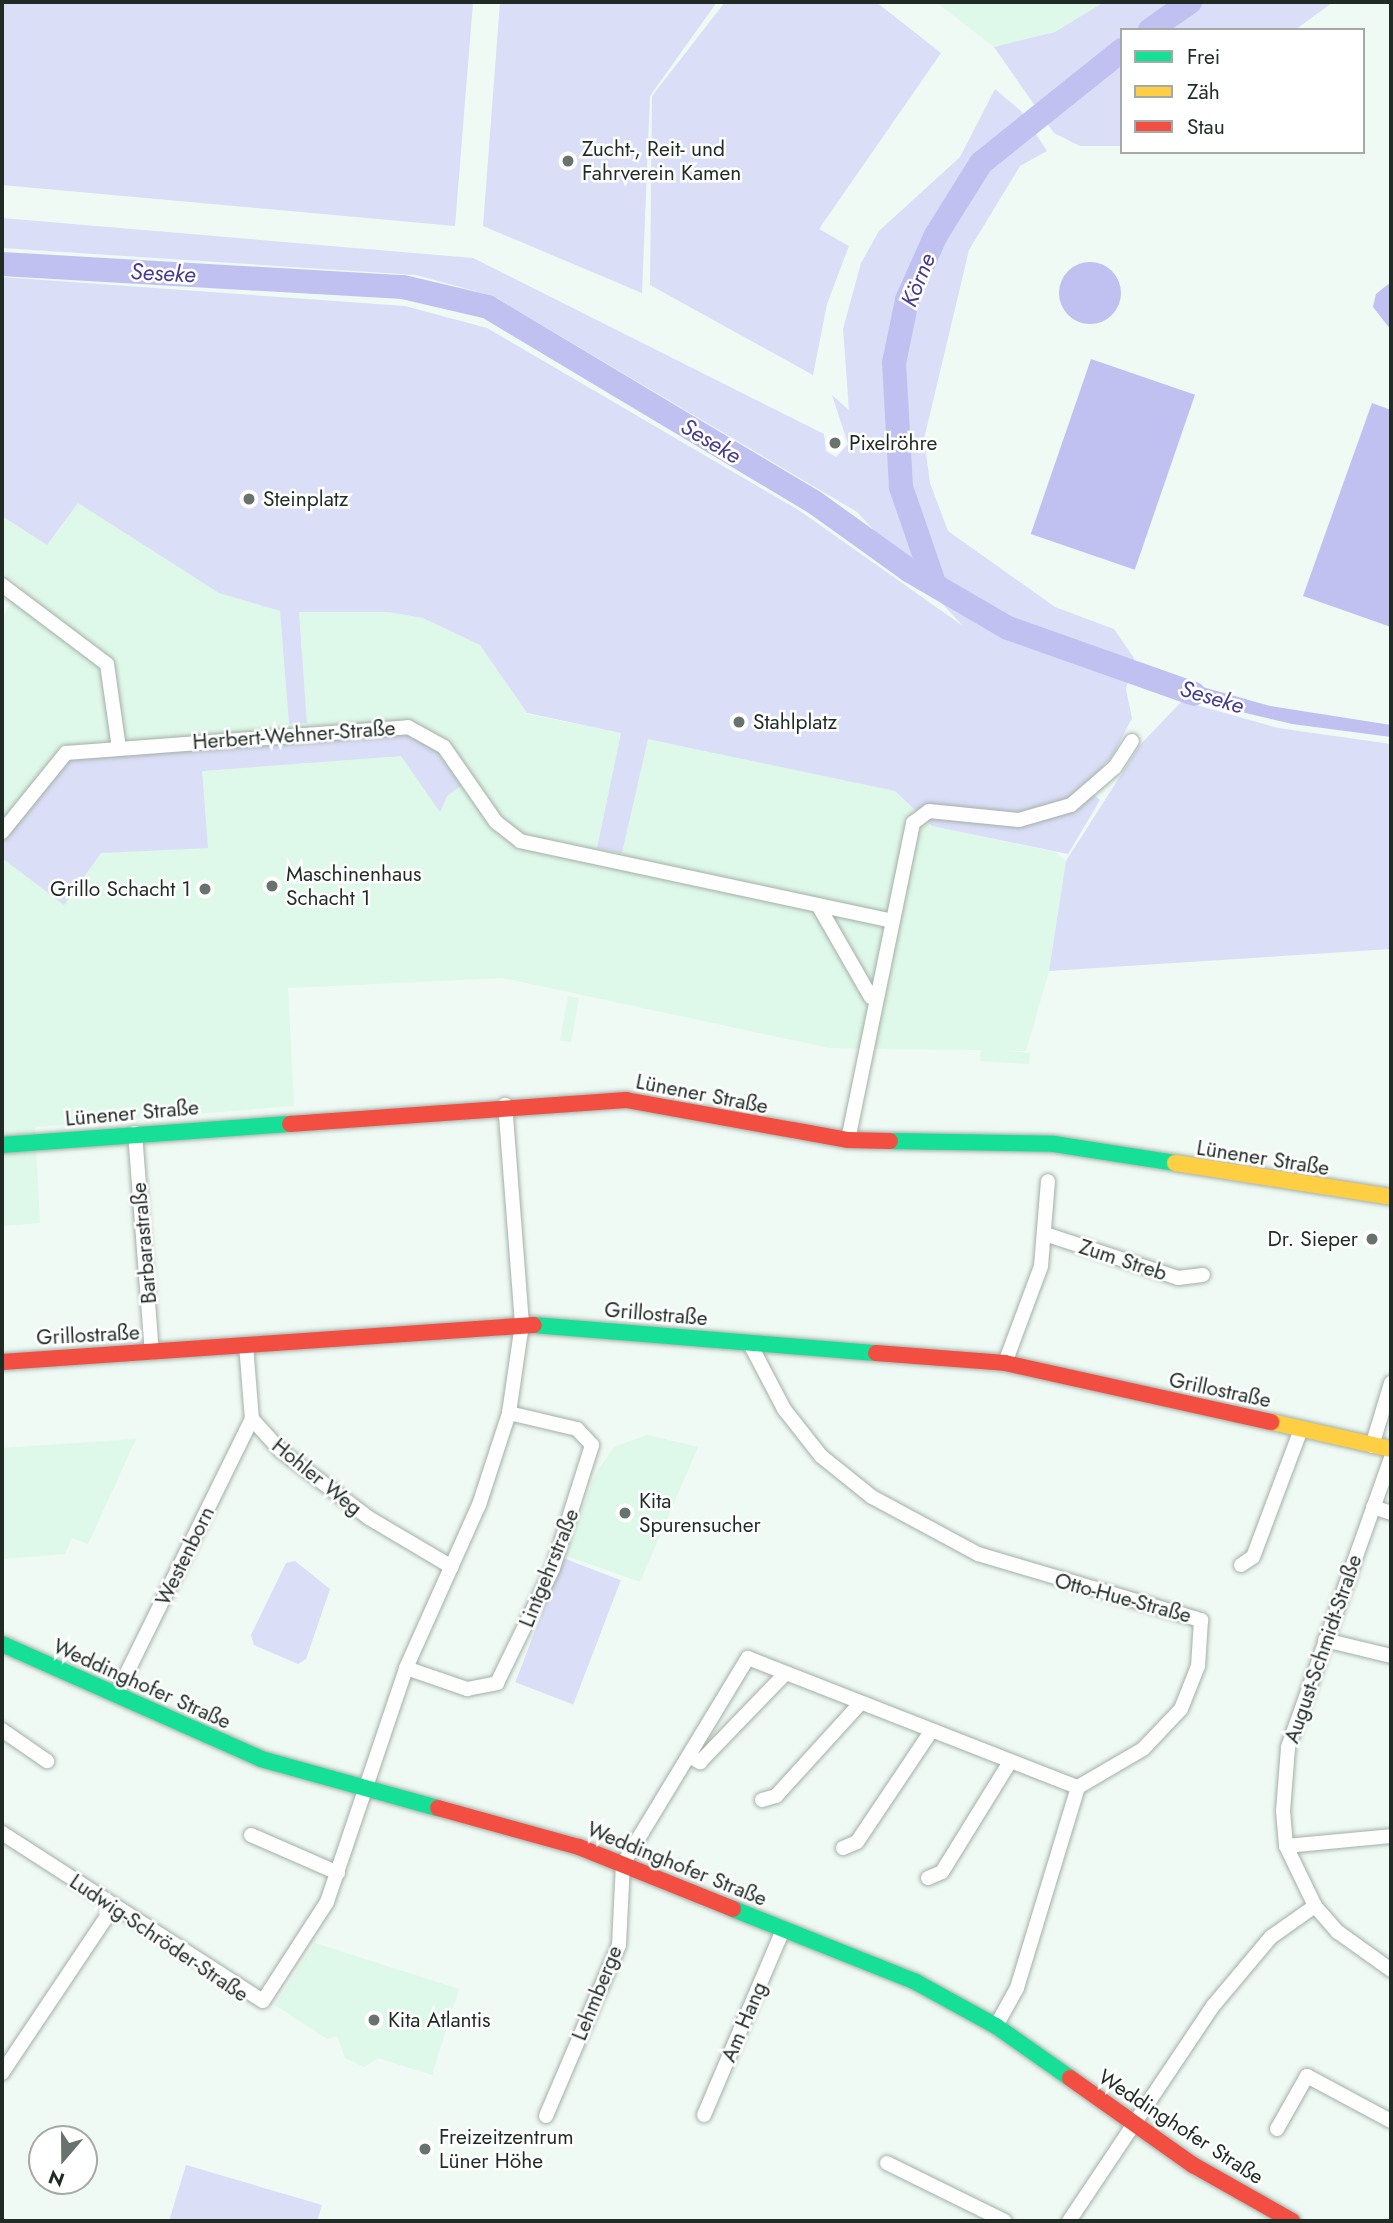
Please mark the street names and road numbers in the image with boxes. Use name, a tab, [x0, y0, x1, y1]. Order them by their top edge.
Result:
street label: Herbert-Wehner-Straße	[192, 715, 396, 755]
street label: Lünener Straße	[634, 1069, 770, 1119]
street label: Lünener Straße	[64, 1095, 200, 1131]
street label: Lünener Straße	[1195, 1135, 1331, 1181]
street label: Barbarastraße	[126, 1181, 162, 1305]
street label: Zum Streb	[1076, 1234, 1170, 1286]
street label: Grillostraße	[603, 1297, 709, 1331]
street label: Grillostraße	[36, 1320, 140, 1350]
street label: Grillostraße	[1167, 1367, 1273, 1413]
street label: Hohler Weg	[267, 1433, 367, 1521]
street label: Westenborn	[150, 1502, 220, 1610]
street label: Lintgehrstraße	[514, 1505, 584, 1631]
street label: August-Schmidt-Straße	[1279, 1551, 1367, 1747]
street label: Otto-Hue-Straße	[1052, 1568, 1194, 1628]
street label: Weddinghofer Straße	[49, 1634, 235, 1734]
street label: Weddinghofer Straße	[583, 1816, 771, 1912]
street label: Ludwig-Schröder-Straße	[65, 1869, 253, 2007]
street label: Lehmberge	[567, 1942, 627, 2044]
street label: Am Hang	[716, 1978, 772, 2066]
street label: Weddinghofer Straße	[1094, 2064, 1268, 2190]

